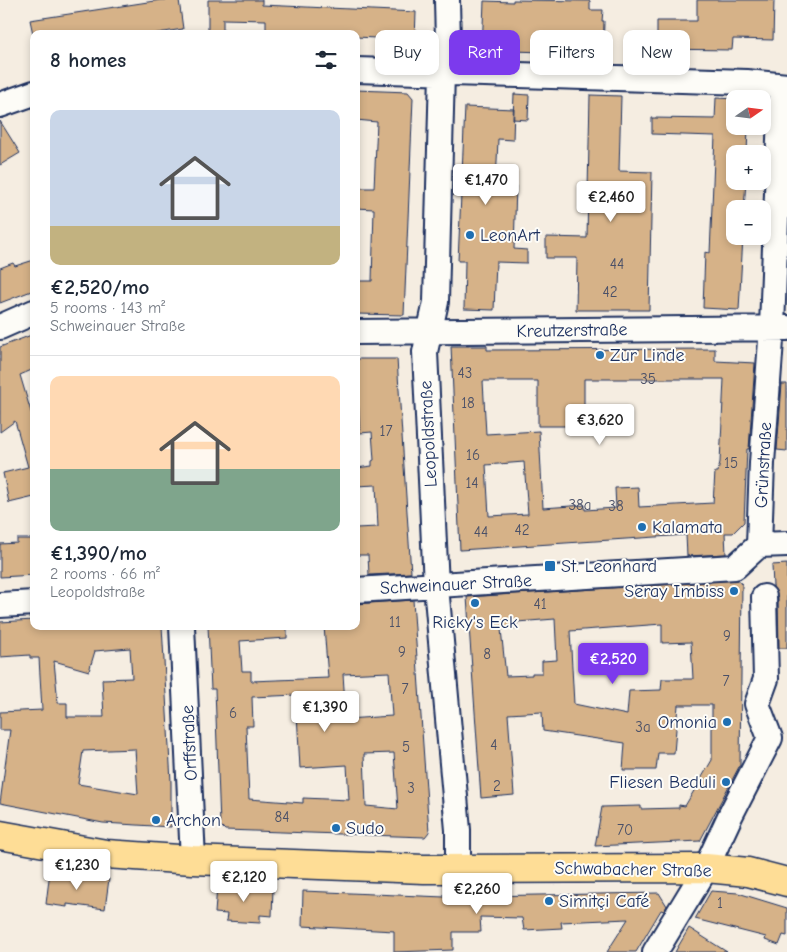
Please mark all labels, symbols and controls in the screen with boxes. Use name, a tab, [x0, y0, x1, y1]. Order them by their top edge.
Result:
chip: Buy	[375, 30, 439, 75]
chip: Rent	[449, 30, 520, 75]
chip: Filters	[530, 30, 613, 75]
chip: New	[623, 30, 690, 75]
icon: filters	[312, 46, 340, 74]
text: 8 homes	[50, 48, 126, 72]
north arrow	[726, 90, 771, 135]
map controls	[726, 90, 771, 245]
icon: home	[150, 143, 240, 233]
button: +	[726, 145, 771, 190]
pin: €1,470	[445, 164, 527, 206]
text: €1,470	[464, 171, 508, 189]
pin: €2,460	[570, 180, 652, 223]
text: €2,460	[587, 188, 635, 206]
button: −	[726, 200, 771, 245]
place label: LeonArt	[480, 225, 541, 246]
marker: LeonArt	[464, 229, 476, 241]
house number: 44	[610, 255, 624, 273]
text: €2,520/mo	[50, 275, 149, 299]
house number: 42	[602, 283, 618, 301]
text: 5 rooms · 143 m²	[50, 299, 165, 317]
text: Schweinauer Straße	[50, 317, 185, 335]
street label: Kreutzerstraße	[516, 319, 628, 342]
place label: Zur Linde	[610, 345, 684, 366]
marker: Zur Linde	[594, 349, 606, 361]
house number: 43	[458, 364, 472, 382]
house number: 35	[640, 370, 656, 388]
street label: Leopoldstraße	[415, 380, 442, 488]
house number: 18	[461, 394, 475, 412]
pin: €3,620	[559, 404, 641, 446]
icon: home	[150, 408, 240, 498]
text: €3,620	[576, 411, 624, 429]
street label: Grünstraße	[751, 421, 776, 509]
house number: 17	[379, 422, 393, 440]
house number: 16	[466, 446, 480, 464]
house number: 15	[724, 454, 738, 472]
house number: 14	[465, 474, 479, 492]
house number: 38a	[568, 496, 592, 514]
house number: 38	[608, 497, 624, 515]
place label: Kalamata	[652, 517, 723, 538]
house number: 42	[514, 521, 530, 539]
marker: Kalamata	[636, 521, 648, 533]
house number: 44	[474, 523, 488, 541]
text: €1,390/mo	[50, 541, 147, 565]
place label: St. Leonhard	[561, 556, 657, 577]
marker: St. Leonhard	[543, 559, 557, 573]
text: 2 rooms · 66 m²	[50, 565, 160, 583]
street label: Schweinauer Straße	[380, 570, 533, 599]
place label: Seray Imbiss	[624, 581, 724, 602]
text: Leopoldstraße	[50, 583, 145, 601]
marker: Seray Imbiss	[728, 585, 740, 597]
house number: 41	[533, 595, 547, 613]
marker: Ricky's Eck	[469, 597, 481, 609]
place label: Ricky's Eck	[432, 612, 518, 633]
house number: 11	[389, 613, 401, 631]
house number: 9	[723, 627, 731, 645]
pin: €2,520	[572, 642, 654, 685]
house number: 9	[398, 643, 406, 661]
house number: 8	[483, 645, 491, 663]
text: €2,520	[589, 650, 637, 668]
house number: 7	[722, 672, 730, 690]
house number: 7	[401, 680, 409, 698]
pin: €1,390	[284, 690, 366, 733]
text: €1,390	[302, 698, 348, 716]
street label: Orffstraße	[177, 704, 202, 781]
house number: 6	[229, 704, 237, 722]
place label: Omonia	[658, 712, 717, 733]
marker: Omonia	[721, 716, 733, 728]
house number: 3a	[635, 718, 651, 736]
house number: 4	[490, 736, 498, 754]
house number: 5	[402, 738, 410, 756]
place label: Fliesen Beduli	[609, 772, 716, 793]
marker: Fliesen Beduli	[720, 776, 732, 788]
house number: 2	[493, 777, 501, 795]
house number: 3	[407, 779, 415, 797]
house number: 84	[275, 808, 290, 826]
place label: Archon	[166, 810, 221, 831]
marker: Archon	[150, 814, 162, 826]
place label: Sudo	[346, 818, 384, 839]
house number: 70	[617, 821, 633, 839]
marker: Sudo	[330, 822, 342, 834]
pin: €1,230	[36, 848, 118, 891]
text: €1,230	[54, 856, 100, 874]
street label: Schwabacher Straße	[554, 858, 712, 881]
pin: €2,120	[203, 860, 285, 903]
text: €2,120	[221, 868, 267, 886]
pin: €2,260	[436, 872, 518, 915]
text: €2,260	[453, 880, 501, 898]
place label: Simitçi Café	[559, 891, 649, 912]
house number: 1	[717, 894, 723, 912]
marker: Simitçi Café	[543, 895, 555, 907]

